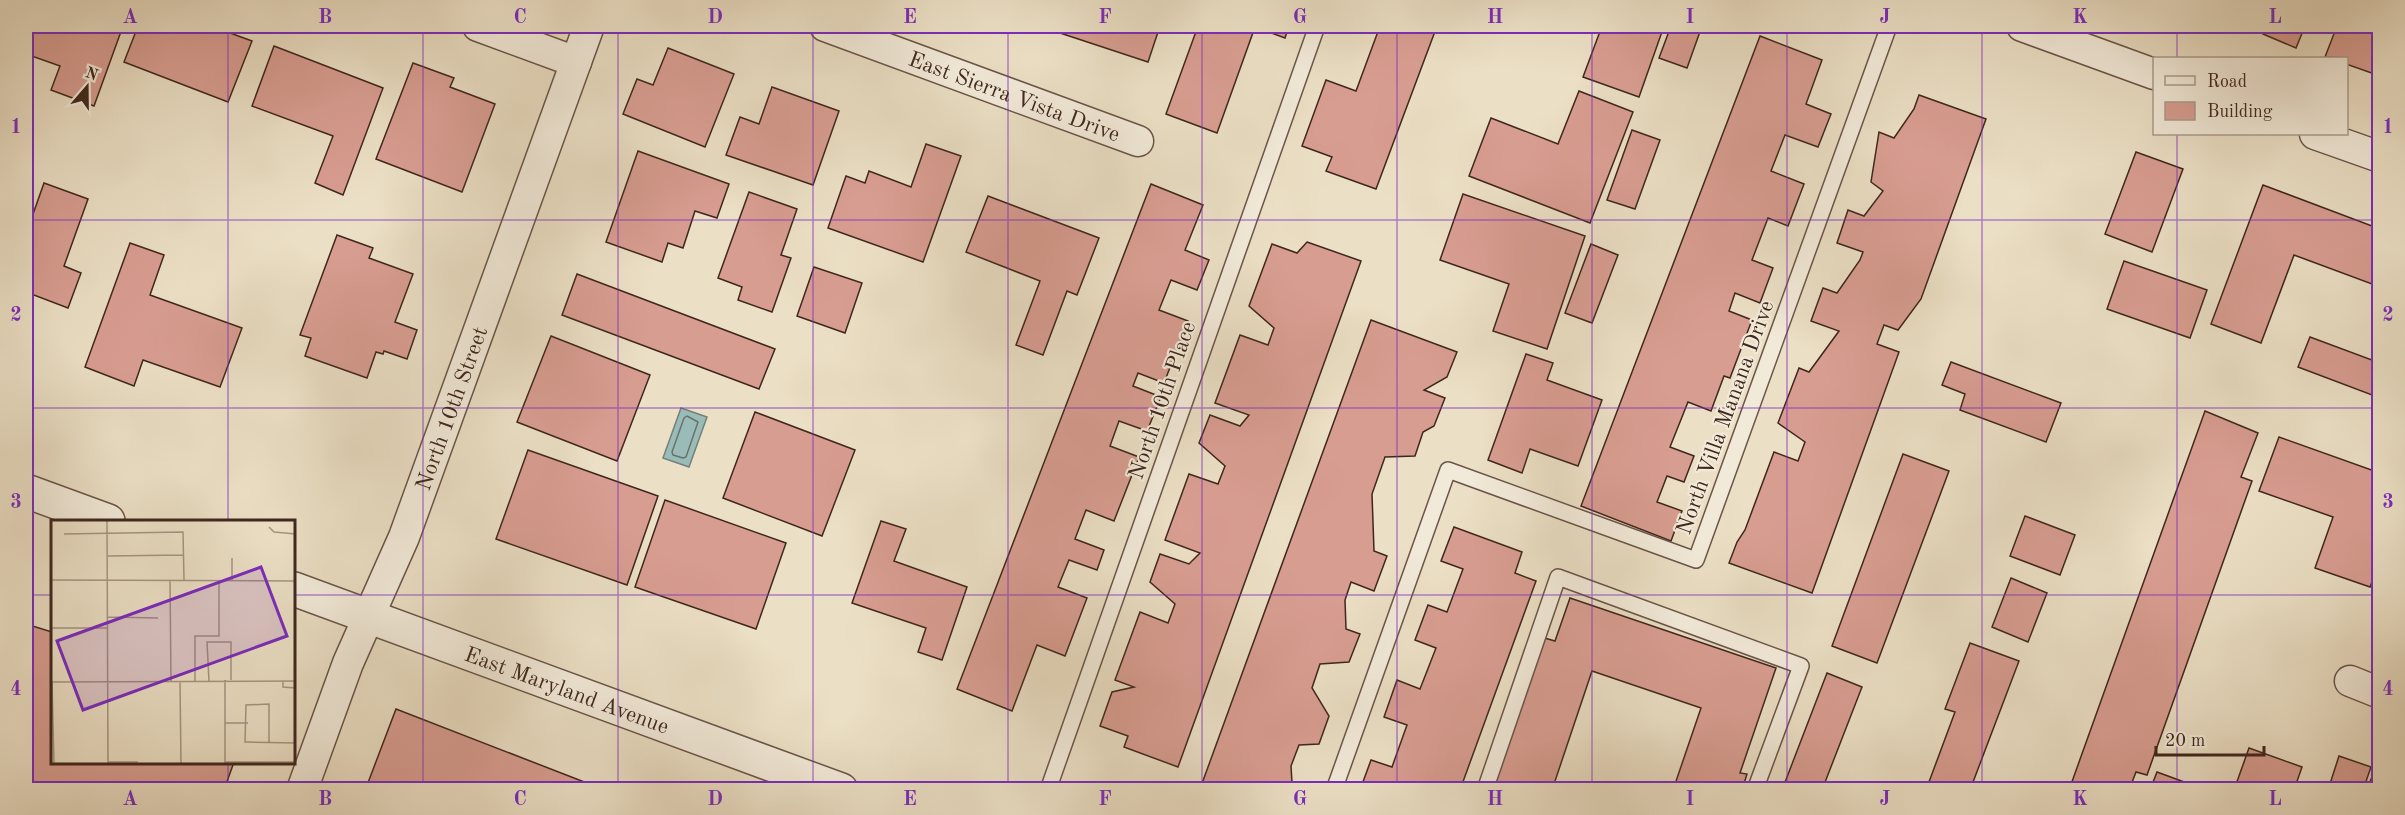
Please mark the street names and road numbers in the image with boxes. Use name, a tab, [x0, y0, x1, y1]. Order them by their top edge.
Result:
street label: East Sierra Vista Drive	[905, 49, 1123, 146]
street label: North Villa Manana Drive	[1673, 298, 1779, 538]
street label: North 10th Place	[1126, 319, 1200, 482]
street label: North 10th Street	[413, 324, 492, 494]
street label: East Maryland Avenue	[461, 644, 672, 739]

